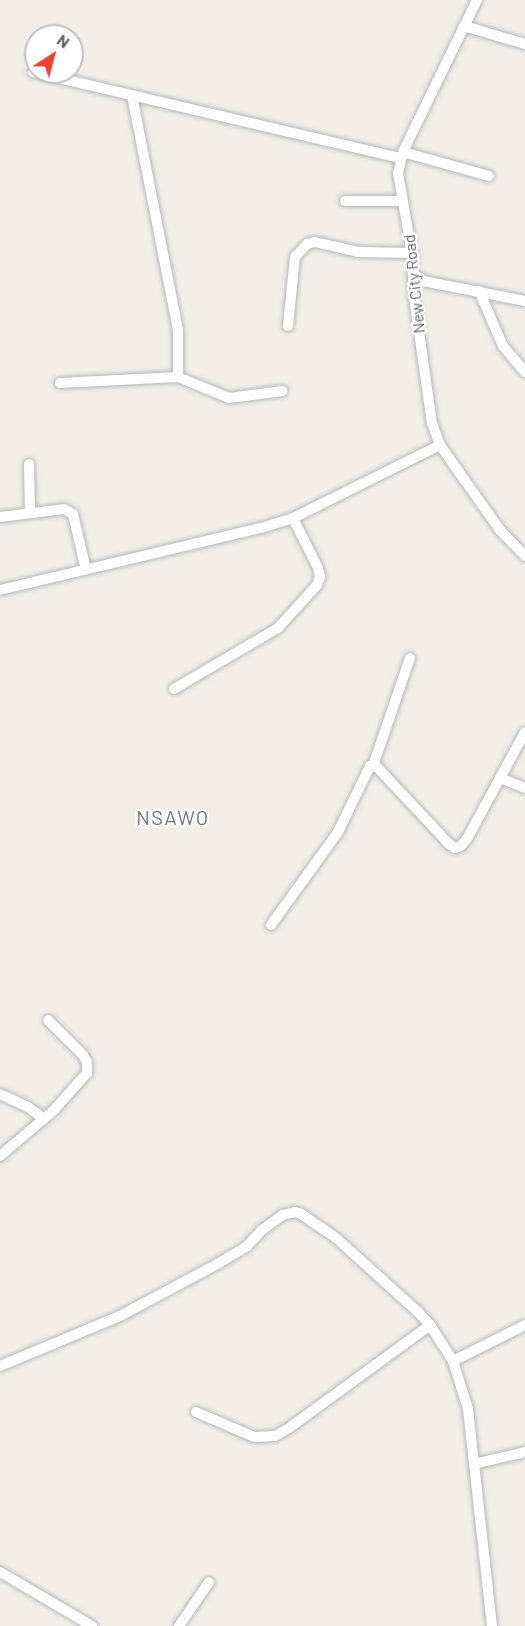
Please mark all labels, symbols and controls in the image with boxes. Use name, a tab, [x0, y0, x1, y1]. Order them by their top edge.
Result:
north arrow	[24, 24, 84, 84]
text: N	[54, 30, 74, 51]
street label: New City Road	[399, 234, 429, 334]
district label: NSAWO	[136, 805, 210, 829]

